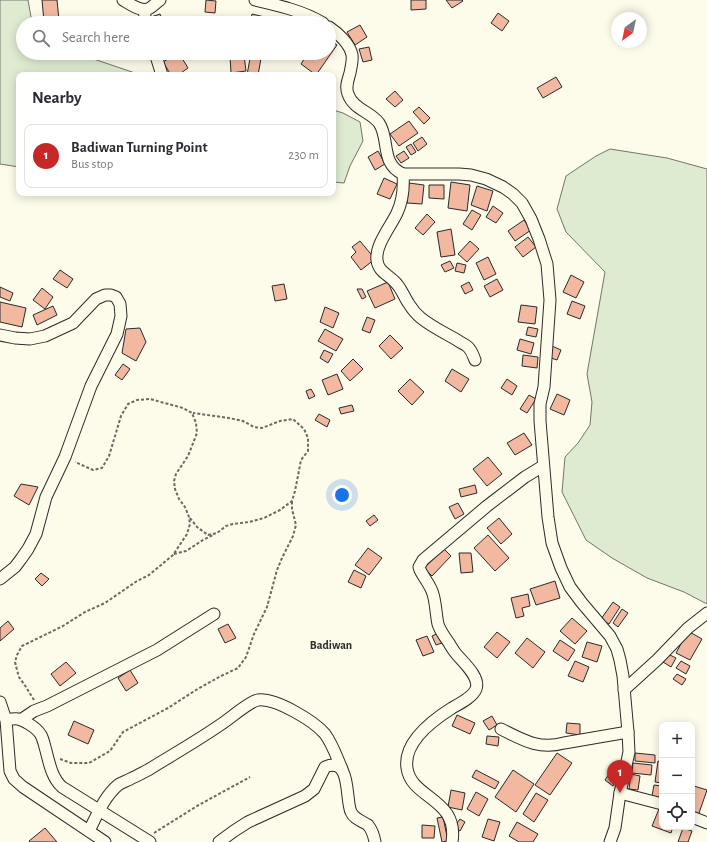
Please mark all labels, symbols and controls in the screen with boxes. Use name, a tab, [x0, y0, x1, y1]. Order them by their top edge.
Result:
north arrow	[611, 12, 647, 48]
search box	[16, 16, 336, 60]
icon: search	[30, 27, 52, 49]
text: Search here	[62, 30, 130, 45]
text: Nearby	[32, 89, 82, 106]
text: Badiwan Turning Point	[71, 140, 208, 155]
text: 1	[44, 149, 48, 162]
text: 230 m	[288, 149, 319, 162]
text: Bus stop	[71, 158, 113, 171]
your location	[332, 485, 352, 505]
district label: Badiwan	[310, 639, 352, 651]
map controls	[659, 722, 695, 830]
button: +	[659, 722, 695, 758]
button: −	[659, 758, 695, 794]
pin: 1	[607, 760, 633, 793]
button: locate	[659, 794, 695, 830]

